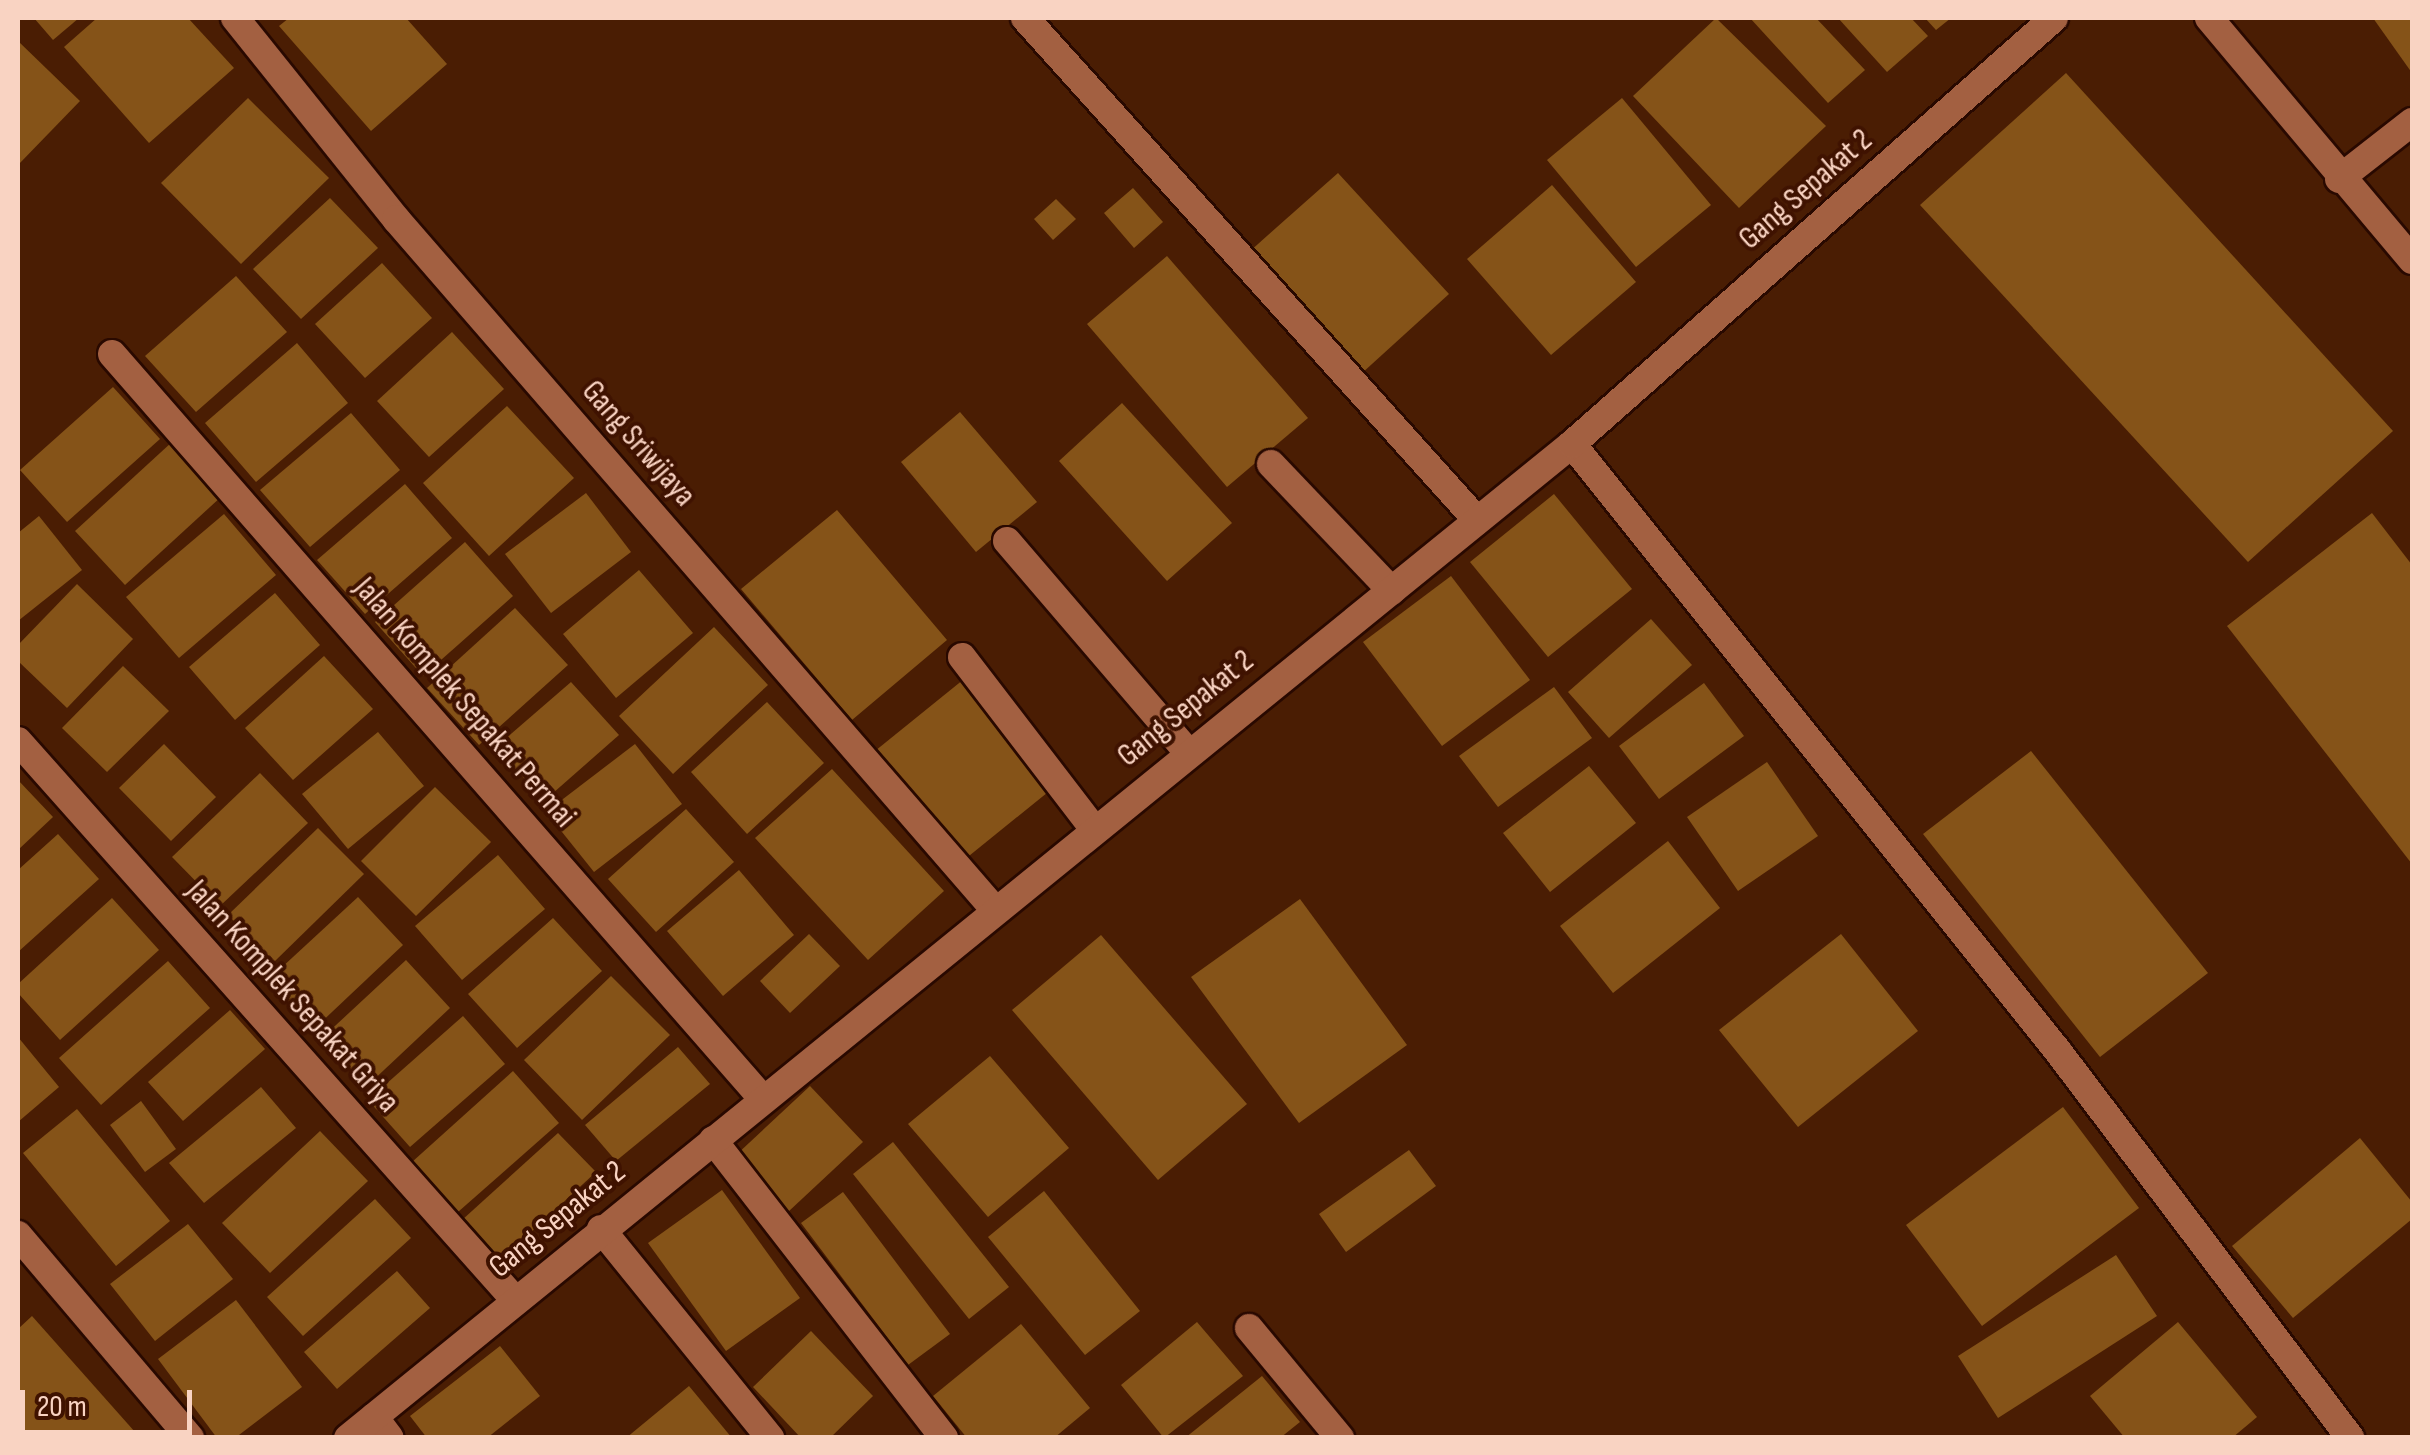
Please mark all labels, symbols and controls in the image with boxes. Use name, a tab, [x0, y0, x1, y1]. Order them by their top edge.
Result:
street label: Gang Sepakat 2	[1731, 122, 1881, 258]
street label: Gang Sriwijaya	[573, 373, 703, 515]
street label: Jalan Komplek Sepakat Permai	[345, 570, 583, 836]
street label: Gang Sepakat 2	[1110, 642, 1262, 776]
street label: Jalan Komplek Sepakat Griya	[177, 873, 407, 1121]
street label: Gang Sepakat 2	[482, 1153, 634, 1287]
scale bar	[25, 1370, 198, 1432]
text: 20 m	[37, 1389, 87, 1425]

